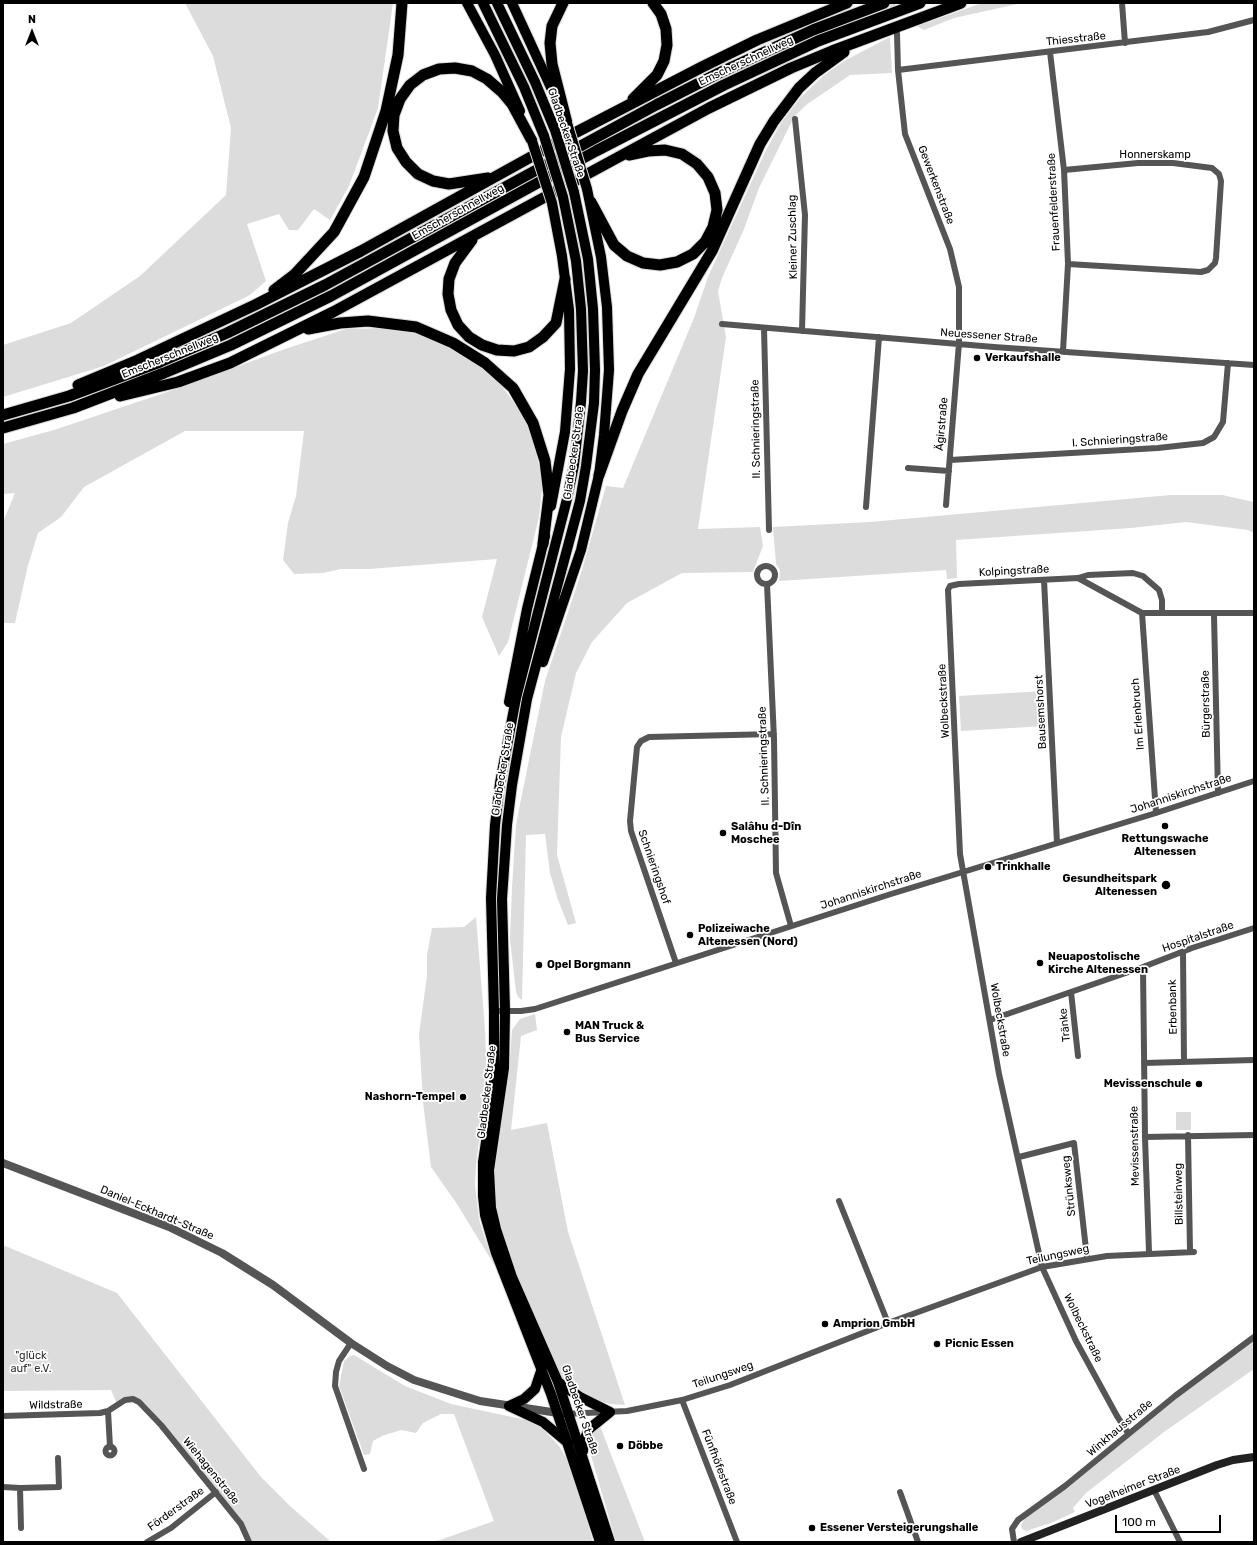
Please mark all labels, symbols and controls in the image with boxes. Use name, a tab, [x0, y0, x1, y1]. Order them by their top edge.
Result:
north arrow	[12, 12, 52, 52]
text: N	[28, 13, 36, 26]
street label: Thiesstraße	[1045, 29, 1107, 49]
street label: Emscherschnellweg	[696, 33, 796, 89]
street label: Gladbecker Straße	[544, 86, 588, 180]
street label: Gewerkenstraße	[915, 144, 957, 226]
street label: Honnerskamp	[1119, 148, 1191, 162]
street label: Frauenfelderstraße	[1045, 153, 1063, 251]
street label: Emscherschnellweg	[410, 181, 506, 243]
street label: Kleiner Zuschlag	[786, 195, 800, 279]
street label: Neuessener Straße	[940, 326, 1038, 346]
street label: Emscherschnellweg	[120, 331, 220, 381]
place label: Verkaufshalle	[985, 351, 1061, 365]
marker: Verkaufshalle	[972, 353, 982, 363]
street label: II. Schnieringstraße	[749, 379, 763, 479]
street label: Ägirstraße	[933, 397, 951, 451]
street label: Gladbecker Straße	[561, 406, 587, 500]
street label: I. Schnieringstraße	[1072, 430, 1168, 450]
street label: Kolpingstraße	[978, 563, 1050, 579]
street label: Wolbeckstraße	[935, 663, 953, 739]
street label: Bürgerstraße	[1199, 670, 1213, 738]
street label: Bausemshorst	[1032, 675, 1050, 749]
street label: Im Erlenbruch	[1129, 678, 1147, 750]
street label: II. Schnieringstraße	[756, 706, 772, 806]
street label: Gladbecker Straße	[489, 722, 517, 816]
street label: Johanniskirchstraße	[1129, 771, 1233, 817]
place label: Salâhu d-Dîn Moschee	[731, 820, 801, 846]
marker: Rettungswache Altenessen	[1160, 821, 1170, 831]
street label: Schnieringshof	[635, 828, 673, 906]
marker: Salâhu d-Dîn Moschee	[718, 828, 728, 838]
place label: Rettungswache Altenessen	[1121, 832, 1209, 858]
place label: Trinkhalle	[996, 860, 1050, 874]
marker: Trinkhalle	[983, 862, 993, 872]
street label: Johanniskirchstraße	[819, 867, 923, 913]
place label: Gesundheitspark Altenessen	[1062, 872, 1157, 898]
marker: Gesundheitspark Altenessen	[1160, 879, 1172, 891]
street label: Hospitalstraße	[1161, 919, 1235, 955]
place label: Polizeiwache Altenessen (Nord)	[698, 922, 798, 948]
marker: Polizeiwache Altenessen (Nord)	[685, 930, 695, 940]
place label: Neuapostolische Kirche Altenessen	[1048, 950, 1148, 976]
place label: Opel Borgmann	[547, 958, 631, 972]
marker: Neuapostolische Kirche Altenessen	[1035, 958, 1045, 968]
marker: Opel Borgmann	[534, 960, 544, 970]
street label: Erbenbank	[1166, 979, 1180, 1035]
street label: Wolbeckstraße	[987, 982, 1013, 1058]
street label: Tränke	[1057, 1007, 1073, 1043]
place label: MAN Truck & Bus Service	[575, 1019, 644, 1045]
marker: MAN Truck & Bus Service	[562, 1027, 572, 1037]
street label: Gladbecker Straße	[475, 1045, 499, 1139]
place label: Mevissenschule	[1104, 1077, 1191, 1091]
marker: Mevissenschule	[1194, 1079, 1204, 1089]
place label: Nashorn-Tempel	[365, 1090, 455, 1104]
marker: Nashorn-Tempel	[458, 1092, 468, 1102]
street label: Mevissenstraße	[1128, 1106, 1142, 1186]
street label: Strünksweg	[1059, 1155, 1079, 1217]
street label: Billsteinweg	[1172, 1163, 1186, 1225]
street label: Daniel-Eckhardt-Straße	[98, 1183, 216, 1243]
street label: Teilungsweg	[1026, 1242, 1090, 1268]
street label: Wolbeckstraße	[1061, 1292, 1105, 1364]
place label: Amprion GmbH	[833, 1317, 915, 1331]
marker: Amprion GmbH	[820, 1319, 830, 1329]
place label: Picnic Essen	[945, 1337, 1014, 1351]
marker: Picnic Essen	[932, 1339, 942, 1349]
park label: "glück auf" e.V.	[10, 1349, 52, 1375]
street label: Teilungsweg	[691, 1358, 755, 1392]
street label: Gladbecker Straße	[558, 1363, 602, 1457]
street label: Winkhausstraße	[1085, 1397, 1155, 1459]
street label: Wildstraße	[29, 1398, 83, 1412]
street label: Fünfhöfestraße	[699, 1427, 739, 1507]
street label: Wiehagenstraße	[180, 1435, 242, 1507]
place label: Döbbe	[628, 1439, 663, 1453]
marker: Döbbe	[615, 1441, 625, 1451]
street label: Vogelheimer Straße	[1084, 1463, 1182, 1511]
street label: Förderstraße	[145, 1484, 207, 1534]
scale bar	[1117, 1507, 1223, 1533]
text: 100 m	[1122, 1515, 1156, 1529]
place label: Essener Versteigerungshalle	[820, 1521, 978, 1535]
marker: Essener Versteigerungshalle	[807, 1523, 817, 1533]

